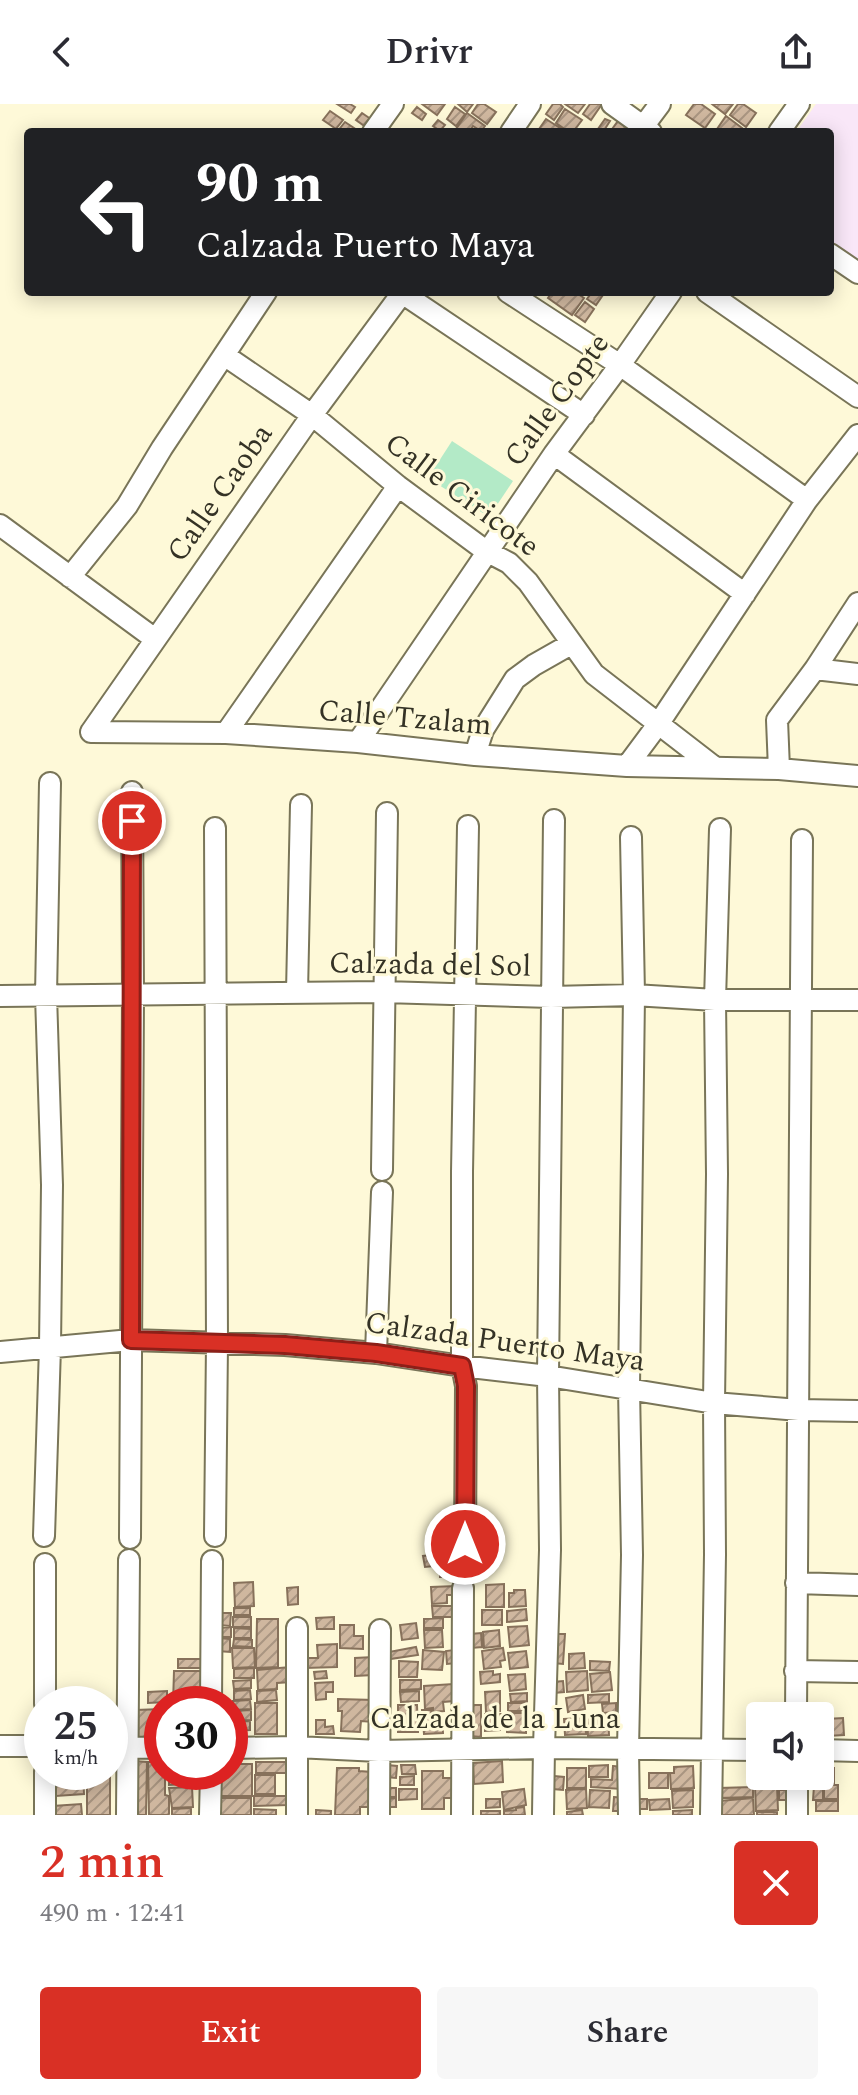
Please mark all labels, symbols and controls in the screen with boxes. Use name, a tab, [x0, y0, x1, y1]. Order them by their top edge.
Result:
text: Drivr	[385, 25, 473, 80]
icon: back	[40, 30, 84, 74]
icon: share	[774, 30, 818, 74]
text: 90 m	[196, 142, 323, 227]
icon: left	[64, 160, 168, 264]
text: Calzada Puerto Maya	[196, 219, 535, 274]
street label: Calle Copte	[493, 323, 621, 477]
street label: Calle Caoba	[155, 414, 285, 572]
street label: Calle Ciricote	[375, 421, 549, 569]
street label: Calle Tzalam	[316, 688, 494, 748]
pin	[98, 787, 166, 855]
icon: arrive	[110, 799, 154, 843]
street label: Calzada del Sol	[328, 940, 532, 990]
street label: Calzada Puerto Maya	[362, 1300, 648, 1384]
position arrow	[423, 1502, 507, 1586]
speed limit sign: 30	[144, 1686, 248, 1790]
street label: Calzada de la Luna	[370, 1696, 621, 1742]
text: 25	[54, 1697, 98, 1758]
map controls	[746, 1702, 834, 1790]
button: sound	[746, 1702, 834, 1790]
text: km/h	[54, 1743, 99, 1773]
text: 2 min	[40, 1826, 165, 1899]
button: close	[734, 1841, 818, 1925]
text: 490 m · 12:41	[40, 1893, 186, 1933]
button: Exit	[40, 1987, 421, 2079]
button: Share	[437, 1987, 818, 2079]

